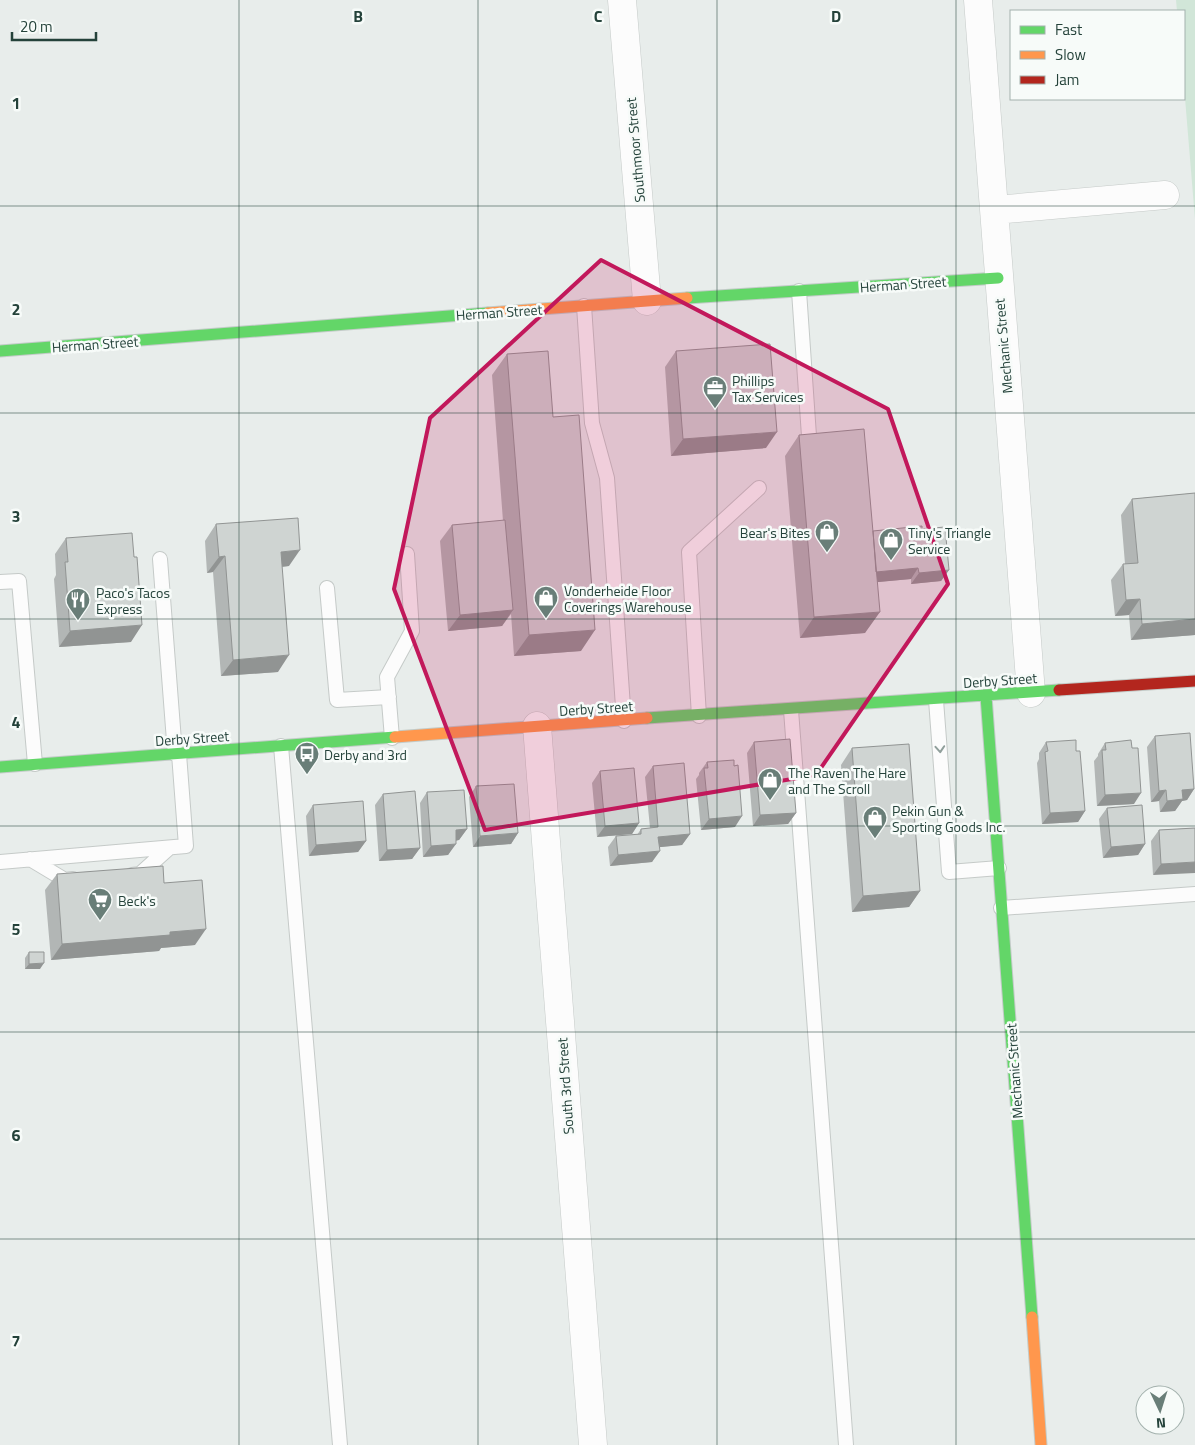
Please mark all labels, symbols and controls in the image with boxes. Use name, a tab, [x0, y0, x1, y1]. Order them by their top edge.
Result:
text: B	[353, 4, 363, 28]
text: C	[594, 4, 603, 28]
text: D	[831, 4, 841, 28]
scale bar	[12, 10, 96, 42]
legend	[1010, 10, 1185, 100]
text: 20 m	[20, 15, 53, 38]
text: Fast	[1055, 18, 1083, 41]
text: Slow	[1055, 43, 1086, 66]
text: Jam	[1055, 68, 1079, 91]
text: 1	[12, 91, 20, 115]
street label: Southmoor Street	[620, 97, 650, 203]
street label: Herman Street	[859, 270, 947, 297]
text: 2	[12, 297, 20, 321]
street label: Herman Street	[455, 298, 543, 325]
street label: Mechanic Street	[988, 298, 1018, 394]
street label: Herman Street	[51, 330, 139, 357]
place label: Phillips Tax Services	[732, 370, 803, 407]
office icon: Phillips Tax Services	[702, 375, 728, 409]
text: 3	[12, 504, 20, 528]
shop icon: Bear's Bites	[814, 519, 840, 553]
place label: Bear's Bites	[740, 522, 810, 543]
place label: Tiny's Triangle Service	[908, 522, 991, 559]
shop icon: Tiny's Triangle Service	[878, 527, 904, 561]
place label: Vonderheide Floor Coverings Warehouse	[564, 580, 692, 617]
place label: Paco's Tacos Express	[96, 582, 170, 619]
shop icon: Vonderheide Floor Coverings Warehouse	[533, 585, 559, 619]
restaurant icon: Paco's Tacos Express	[65, 587, 91, 621]
street label: Derby Street	[962, 667, 1038, 693]
street label: Derby Street	[558, 695, 634, 721]
text: 4	[12, 710, 21, 734]
street label: Derby Street	[154, 725, 230, 751]
bus stop icon: Derby and 3rd	[294, 741, 320, 775]
place label: Derby and 3rd	[324, 744, 407, 765]
one-way arrow	[934, 745, 945, 753]
place label: The Raven The Hare and The Scroll	[788, 762, 906, 799]
shop icon: The Raven The Hare and The Scroll	[757, 767, 783, 801]
place label: Pekin Gun & Sporting Goods Inc.	[892, 800, 1005, 837]
shop icon: Pekin Gun & Sporting Goods Inc.	[862, 805, 888, 839]
supermarket icon: Beck's	[87, 887, 113, 921]
place label: Beck's	[118, 890, 156, 911]
text: 5	[12, 917, 21, 941]
street label: Mechanic Street	[1000, 1023, 1028, 1119]
street label: South 3rd Street	[551, 1037, 579, 1135]
text: 6	[12, 1123, 21, 1147]
text: 7	[12, 1329, 20, 1353]
north arrow	[1135, 1385, 1185, 1435]
text: N	[1155, 1413, 1167, 1434]

